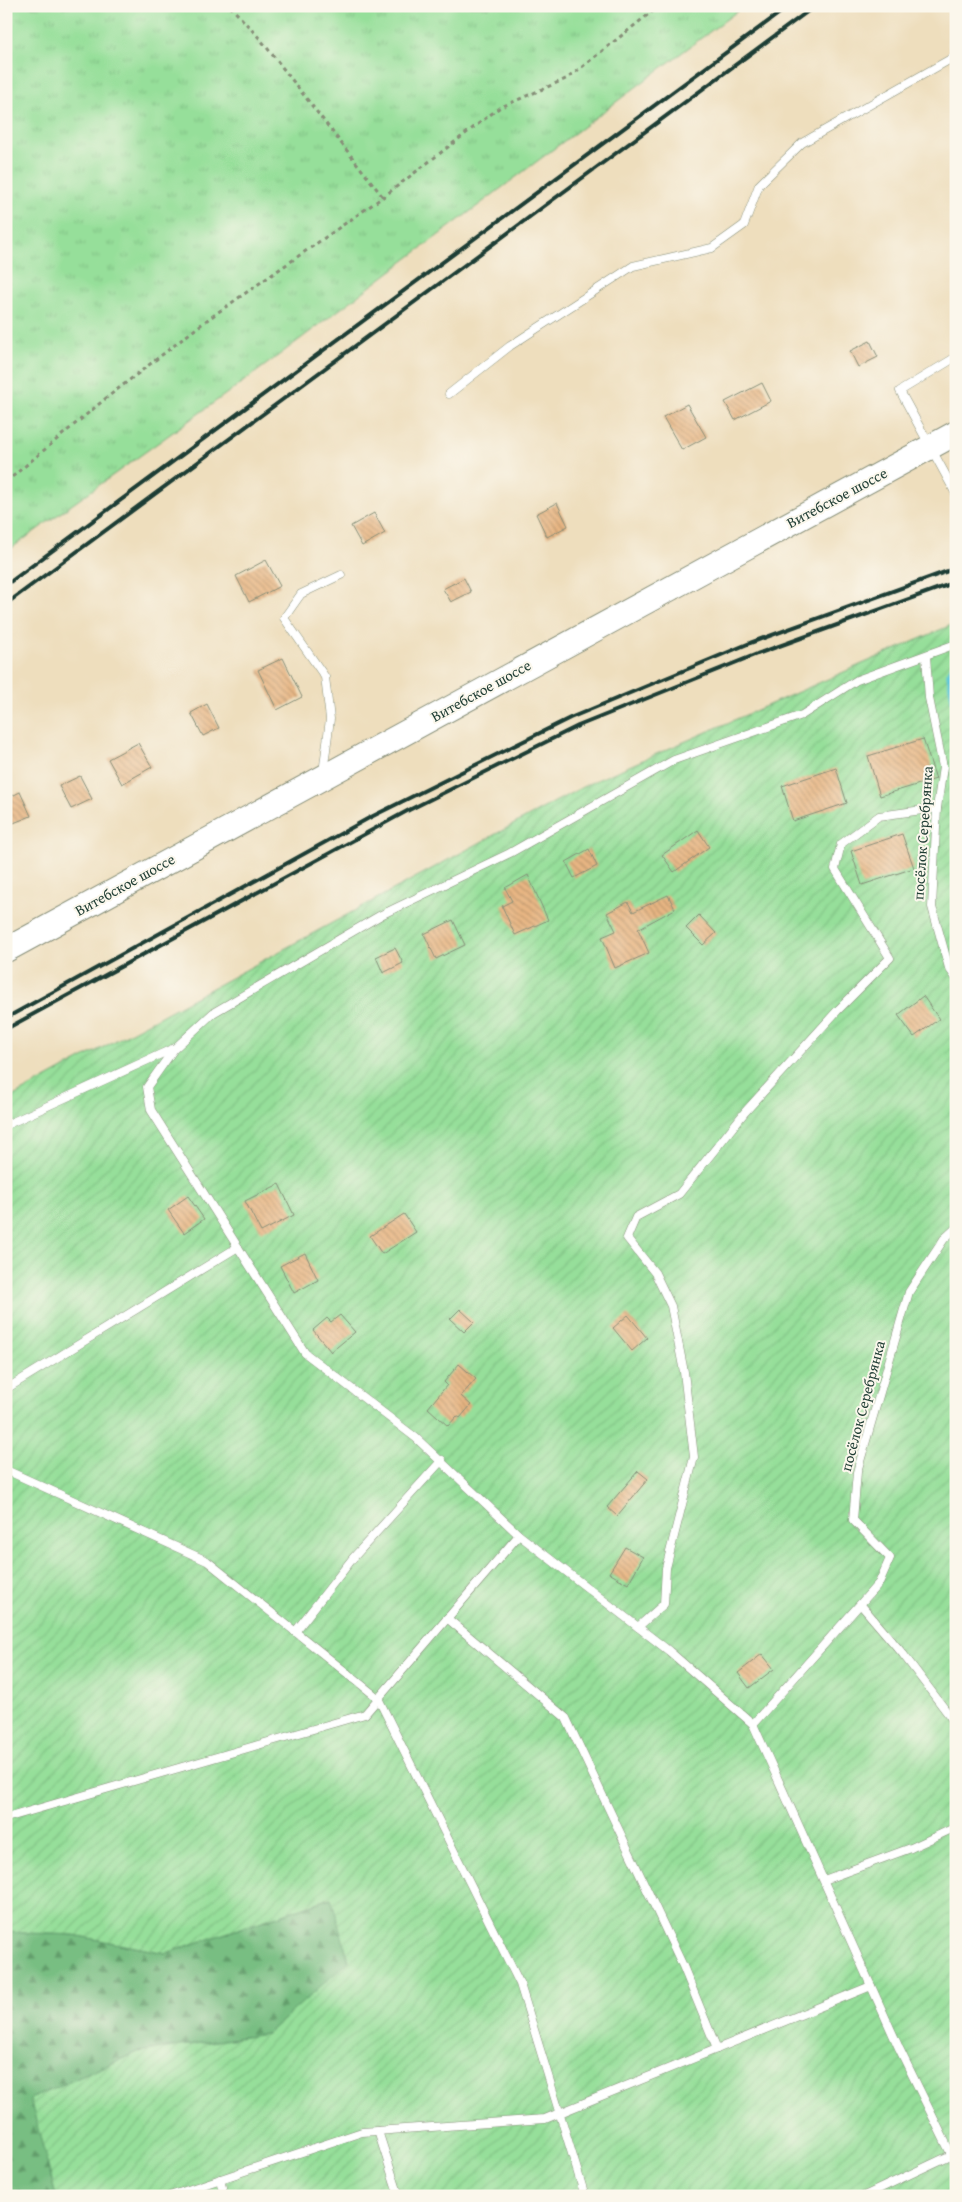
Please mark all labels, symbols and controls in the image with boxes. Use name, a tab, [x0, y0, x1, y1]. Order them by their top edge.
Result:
street label: Витебское шоссе	[783, 462, 891, 533]
street label: Витебское шоссе	[427, 654, 534, 727]
street label: посёлок Серебрянка	[907, 764, 938, 901]
street label: Витебское шоссе	[71, 848, 178, 921]
street label: посёлок Серебрянка	[835, 1337, 890, 1473]

